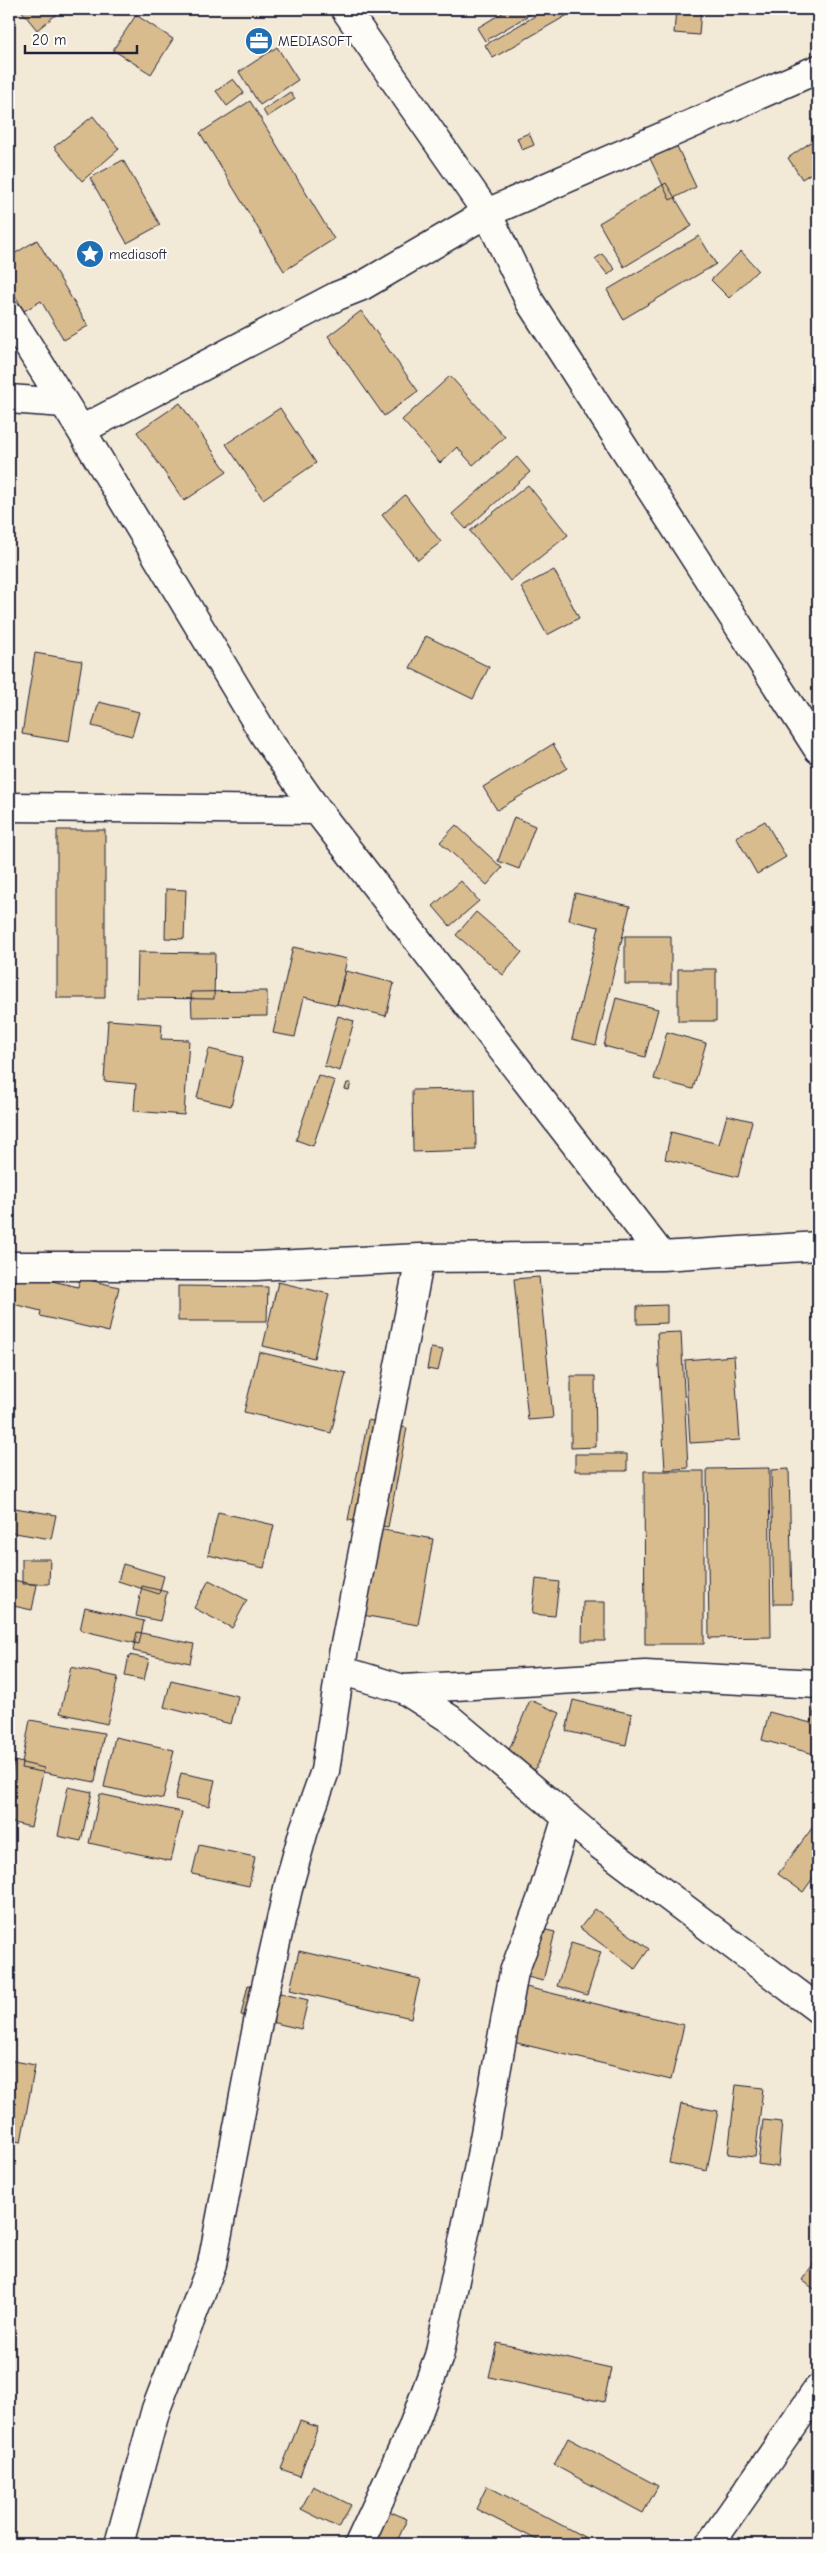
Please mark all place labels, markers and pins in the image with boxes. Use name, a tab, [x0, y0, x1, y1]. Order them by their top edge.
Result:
office icon: MEDIASOFT	[244, 26, 274, 56]
place label: MEDIASOFT	[278, 33, 353, 50]
place icon: mediasoft	[75, 239, 105, 269]
place label: mediasoft	[109, 246, 167, 263]

